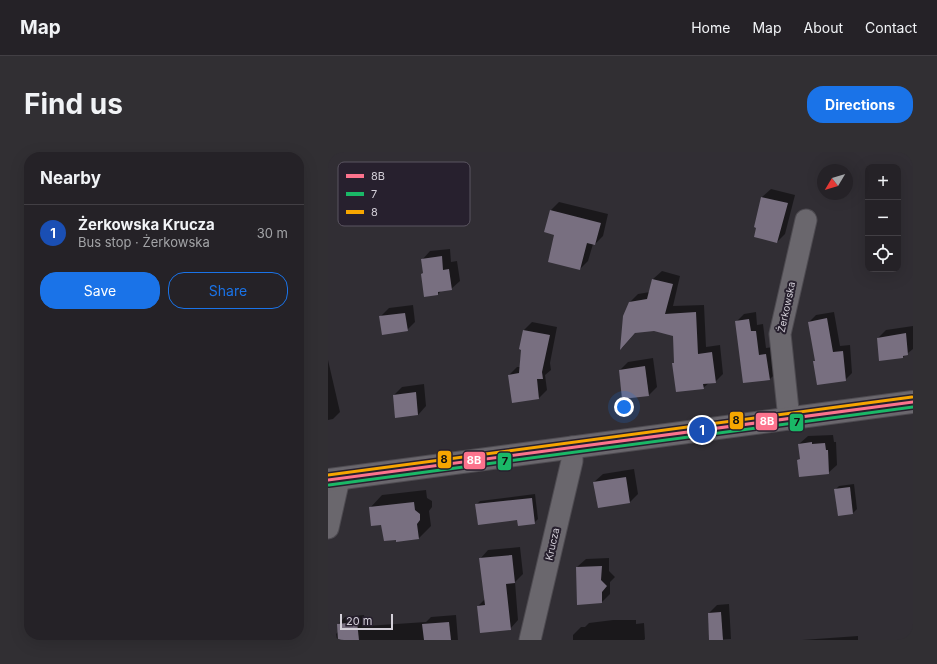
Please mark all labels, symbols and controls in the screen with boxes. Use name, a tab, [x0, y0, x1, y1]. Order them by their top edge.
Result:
text: Map	[20, 16, 61, 39]
text: Home	[691, 19, 730, 36]
text: Map	[752, 19, 782, 36]
text: About	[804, 19, 843, 36]
text: Contact	[865, 19, 917, 36]
button: Directions	[807, 86, 913, 123]
text: Find us	[24, 87, 123, 121]
legend	[338, 162, 470, 226]
north arrow	[817, 164, 853, 200]
map controls	[865, 164, 901, 272]
button: +	[865, 164, 901, 200]
text: Nearby	[40, 168, 101, 188]
text: 8B	[371, 169, 385, 183]
text: 7	[371, 187, 377, 201]
button: −	[865, 200, 901, 236]
text: 8	[371, 205, 378, 219]
text: Żerkowska Krucza	[78, 215, 215, 234]
text: 1	[50, 225, 56, 241]
text: 30 m	[257, 225, 288, 241]
text: Bus stop · Żerkowska	[78, 234, 210, 250]
button: locate	[865, 236, 901, 272]
button: Save	[40, 272, 160, 309]
button: Share	[168, 272, 288, 309]
street label: Żerkowska	[774, 280, 797, 334]
your location	[614, 397, 634, 417]
line badge: 8	[729, 411, 744, 430]
line badge: 8B	[755, 412, 778, 431]
text: 8	[732, 413, 740, 427]
line badge: 7	[789, 413, 804, 432]
text: 8B	[760, 414, 774, 428]
pin: 1	[689, 415, 715, 445]
text: 7	[794, 415, 800, 429]
line badge: 8	[437, 450, 452, 469]
line badge: 8B	[463, 451, 486, 470]
text: 8	[440, 452, 448, 466]
line badge: 7	[497, 452, 512, 471]
text: 8B	[467, 453, 481, 467]
text: 7	[502, 454, 508, 468]
street label: Krucza	[542, 527, 562, 561]
scale bar	[340, 612, 393, 631]
text: 20 m	[346, 614, 372, 628]

